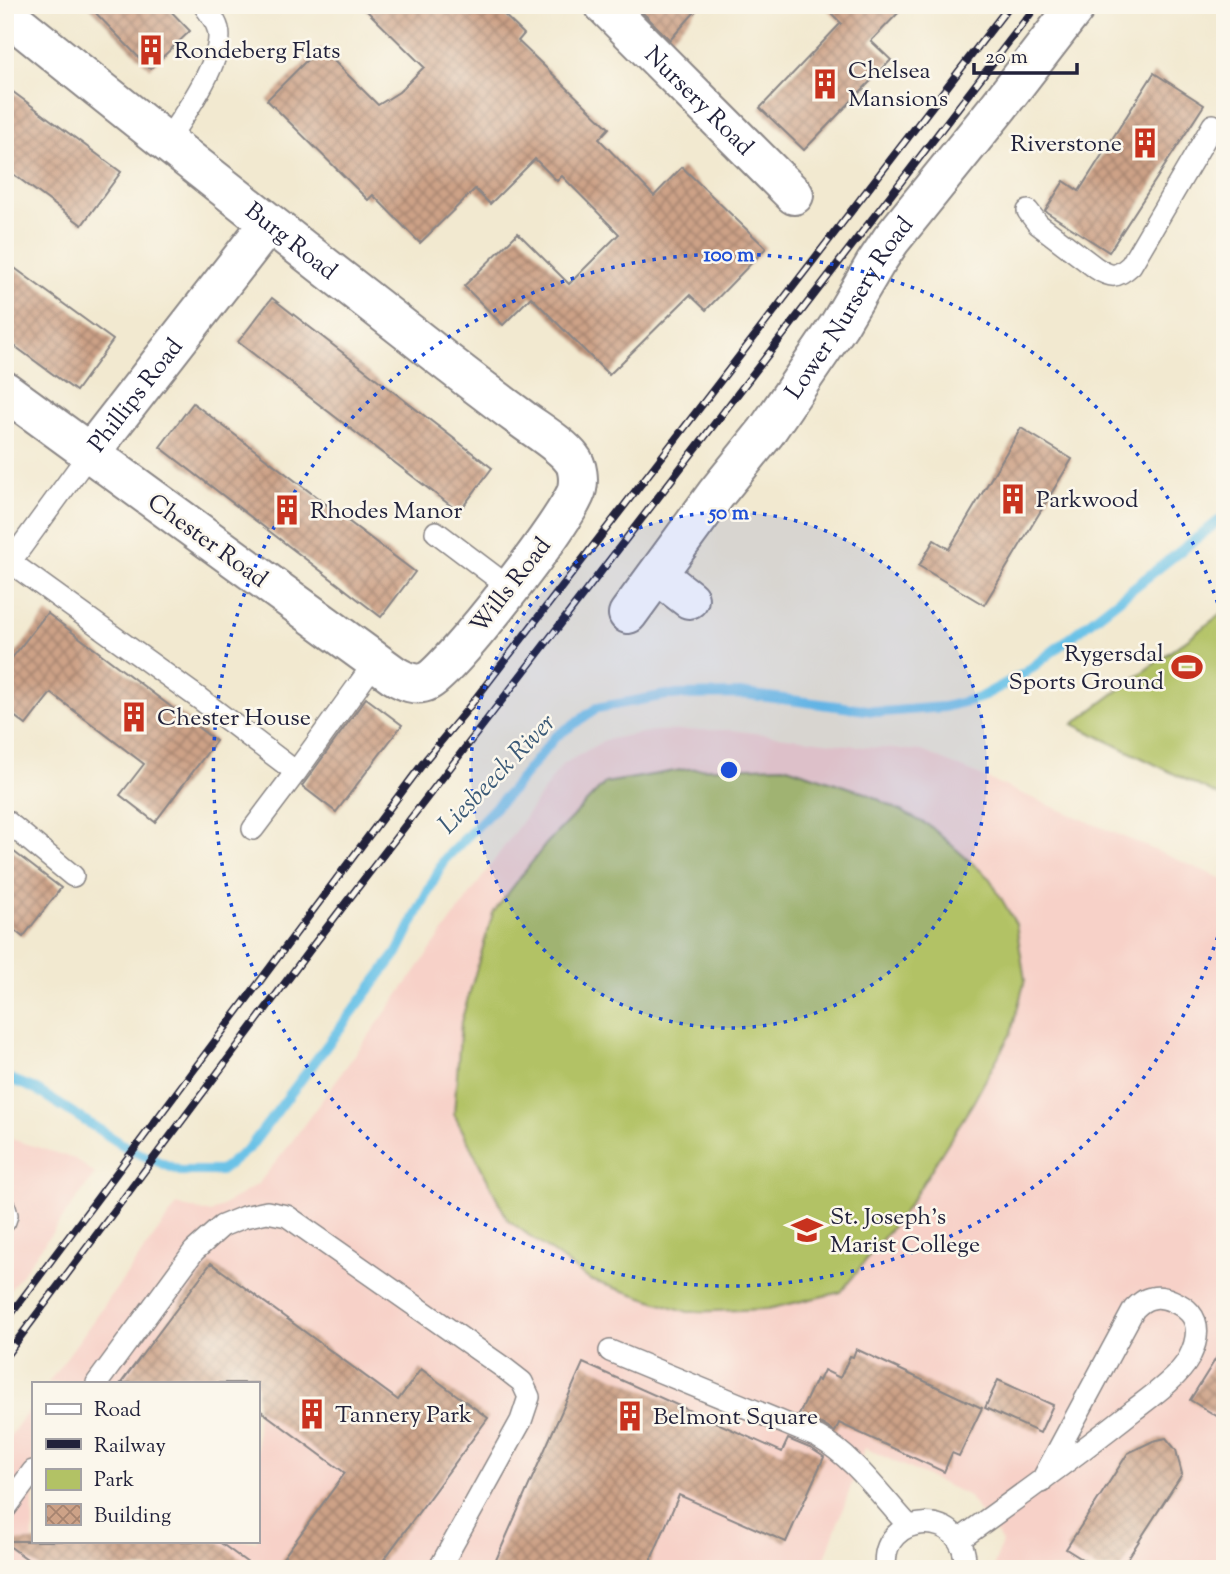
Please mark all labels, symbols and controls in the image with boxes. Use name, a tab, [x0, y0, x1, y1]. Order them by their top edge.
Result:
scale bar	[974, 32, 1078, 76]
building icon: Rondeberg Flats	[134, 33, 168, 67]
place label: Rondeberg Flats	[174, 35, 340, 69]
street label: Nursery Road	[636, 39, 761, 165]
text: 20 m	[985, 43, 1028, 73]
place label: Chelsea Mansions	[848, 55, 948, 117]
building icon: Chelsea Mansions	[808, 67, 842, 101]
building icon: Riverstone	[1128, 126, 1162, 160]
place label: Riverstone	[1010, 128, 1122, 162]
street label: Burg Road	[237, 195, 344, 289]
street label: Lower Nursery Road	[778, 210, 923, 407]
text: 100 m	[704, 241, 755, 271]
street label: Phillips Road	[81, 331, 192, 460]
building icon: Parkwood	[996, 482, 1030, 516]
place label: Parkwood	[1036, 484, 1139, 518]
street label: Chester Road	[140, 486, 274, 597]
building icon: Rhodes Manor	[270, 493, 304, 527]
place label: Rhodes Manor	[310, 495, 462, 529]
text: 50 m	[707, 499, 750, 529]
street label: Wills Road	[463, 531, 560, 642]
place label: Rygersdal Sports Ground	[1008, 638, 1164, 700]
sports icon: Rygersdal Sports Ground	[1170, 650, 1204, 684]
building icon: Chester House	[117, 700, 151, 734]
place label: Chester House	[157, 702, 311, 736]
water label: Liesbeeck River	[431, 706, 565, 843]
centre of rings	[717, 758, 741, 782]
place label: St. Joseph's Marist College	[830, 1201, 980, 1263]
school or university icon: St. Joseph's Marist College	[790, 1213, 824, 1247]
legend	[32, 1382, 259, 1542]
text: Road	[94, 1396, 141, 1426]
building icon: Tannery Park	[295, 1397, 329, 1431]
place label: Tannery Park	[335, 1399, 472, 1433]
building icon: Belmont Square	[613, 1399, 647, 1433]
place label: Belmont Square	[653, 1401, 818, 1435]
text: Railway	[94, 1432, 166, 1462]
text: Park	[94, 1466, 135, 1496]
text: Building	[94, 1502, 171, 1532]

